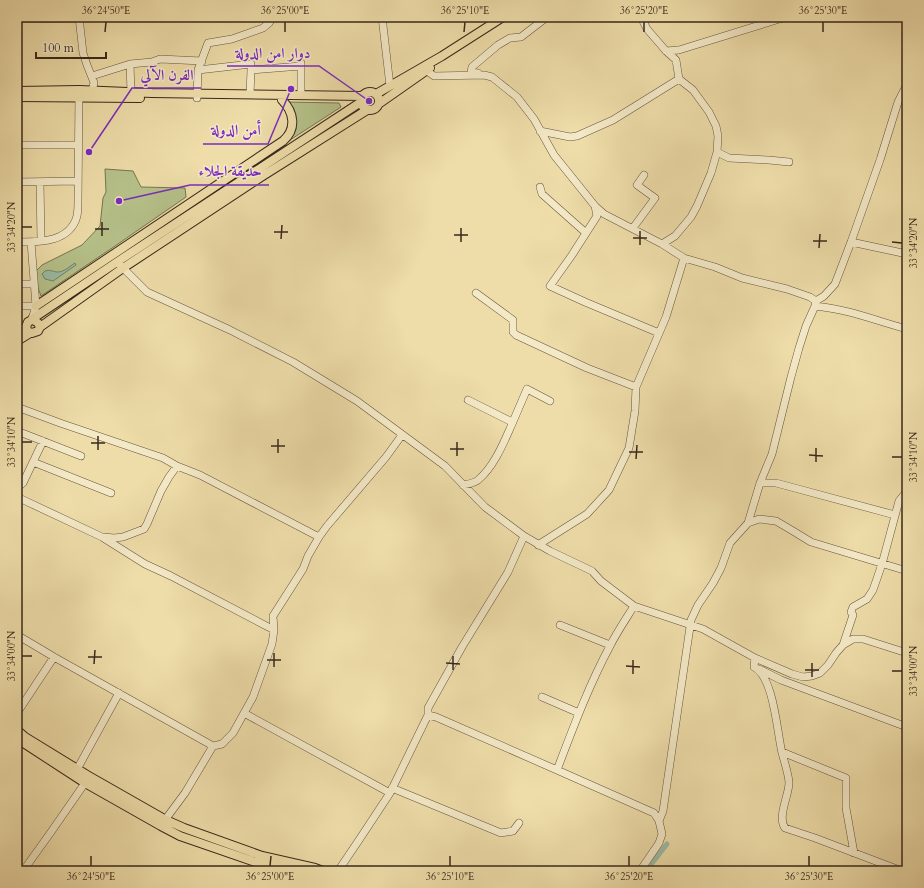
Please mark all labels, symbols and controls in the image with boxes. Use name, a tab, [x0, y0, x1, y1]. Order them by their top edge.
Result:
text: 36°24'50"E	[82, 4, 130, 18]
text: 36°25'00"E	[261, 4, 309, 18]
text: 36°25'10"E	[441, 4, 489, 18]
text: 36°25'20"E	[620, 4, 668, 18]
text: 36°25'30"E	[799, 4, 847, 18]
scale bar	[36, 34, 106, 60]
callout: دوار امن الدولة	[227, 39, 319, 66]
text: 100 m	[42, 40, 75, 56]
text: دوار امن الدولة	[234, 43, 311, 64]
callout: الفرن الآلي	[132, 61, 201, 88]
text: الفرن الآلي	[140, 65, 193, 87]
callout: أمن الدولة	[203, 117, 268, 144]
text: أمن الدولة	[210, 119, 261, 141]
callout: حديقة الجلاء	[190, 158, 269, 185]
text: حديقة الجلاء	[198, 161, 262, 181]
text: 33°34'20"N	[5, 201, 19, 252]
text: 33°34'20"N	[907, 217, 921, 268]
text: 33°34'10"N	[5, 416, 19, 467]
text: 33°34'10"N	[907, 431, 921, 482]
text: 33°34'00"N	[5, 630, 19, 681]
text: 33°34'00"N	[907, 645, 921, 696]
text: 36°24'50"E	[67, 870, 115, 884]
text: 36°25'00"E	[246, 870, 294, 884]
text: 36°25'10"E	[426, 870, 474, 884]
text: 36°25'20"E	[605, 870, 653, 884]
text: 36°25'30"E	[785, 870, 833, 884]

